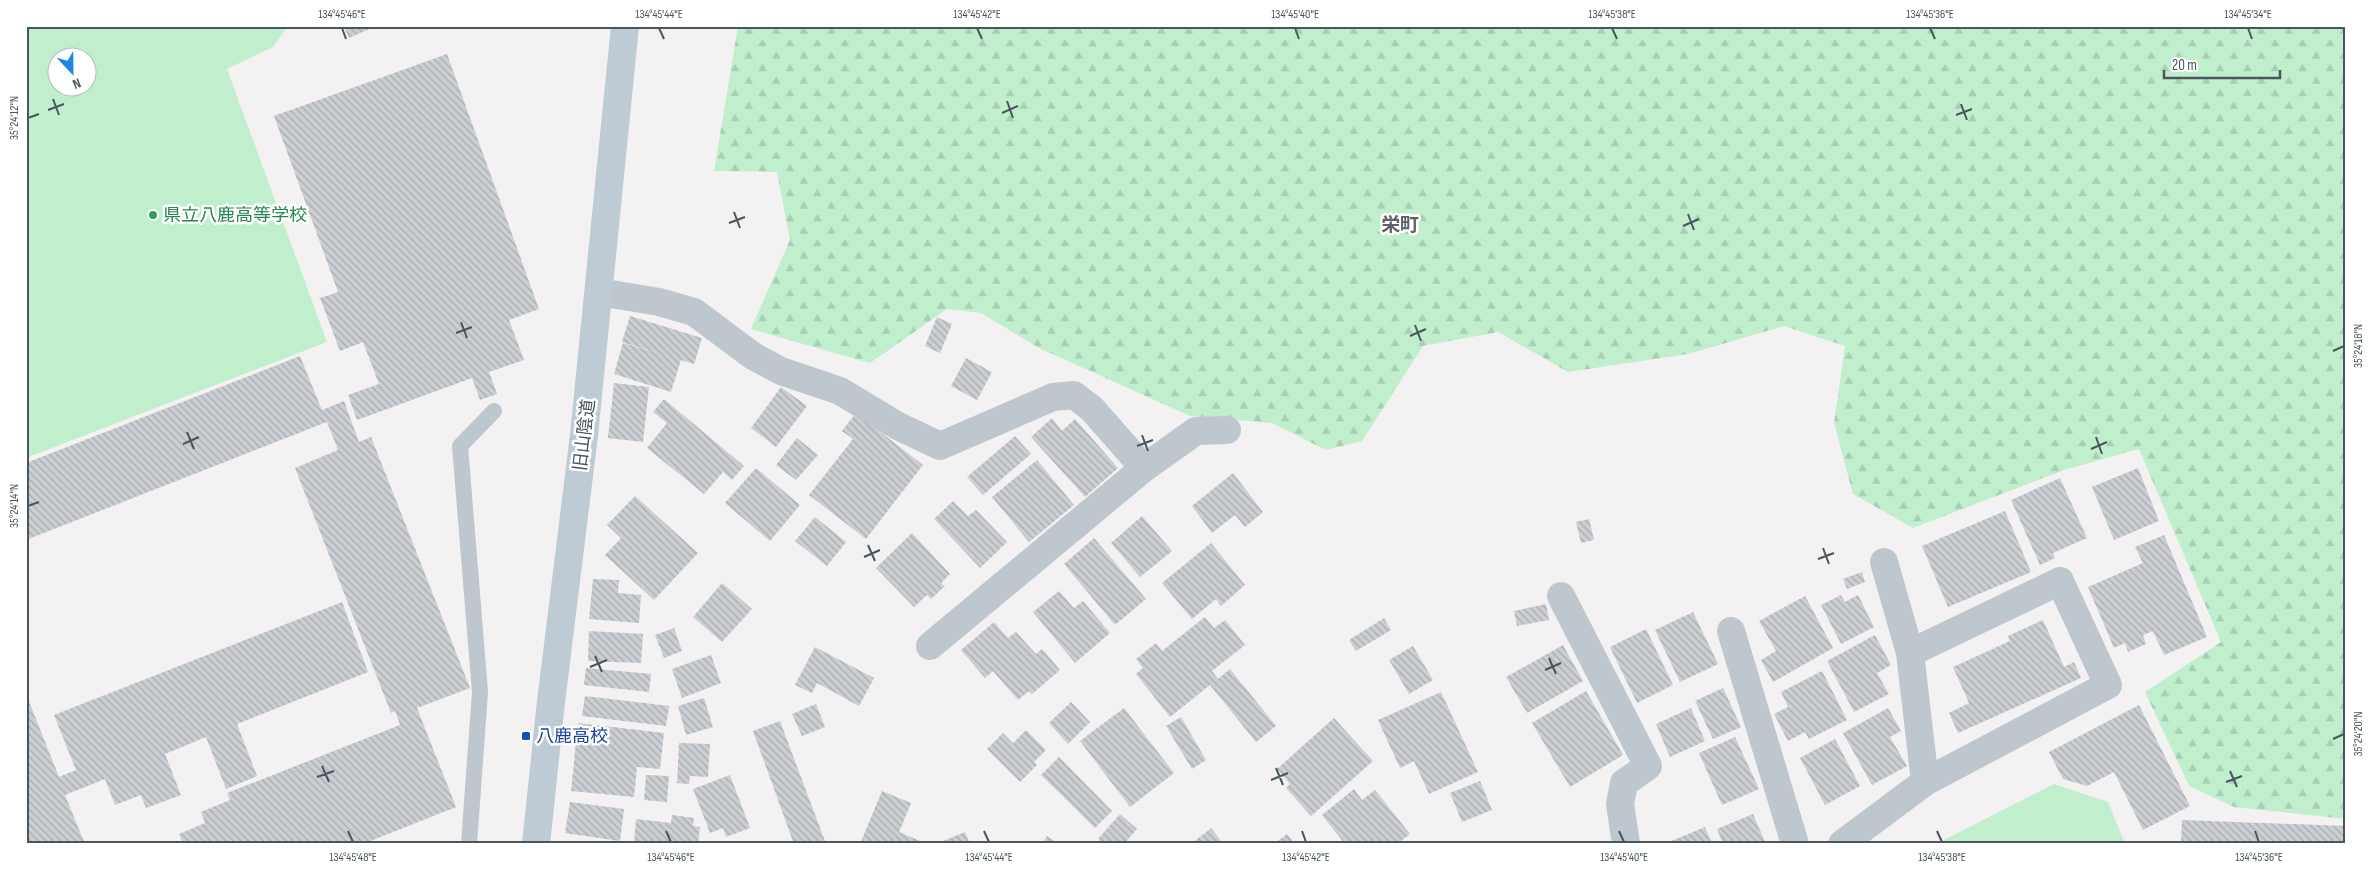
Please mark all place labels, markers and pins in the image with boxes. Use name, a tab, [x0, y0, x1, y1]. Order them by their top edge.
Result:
place label: 県立八鹿高等学校	[163, 205, 307, 226]
marker: 県立八鹿高等学校	[147, 209, 159, 221]
place label: 八鹿高校	[536, 726, 608, 747]
marker: 八鹿高校	[520, 730, 532, 742]

